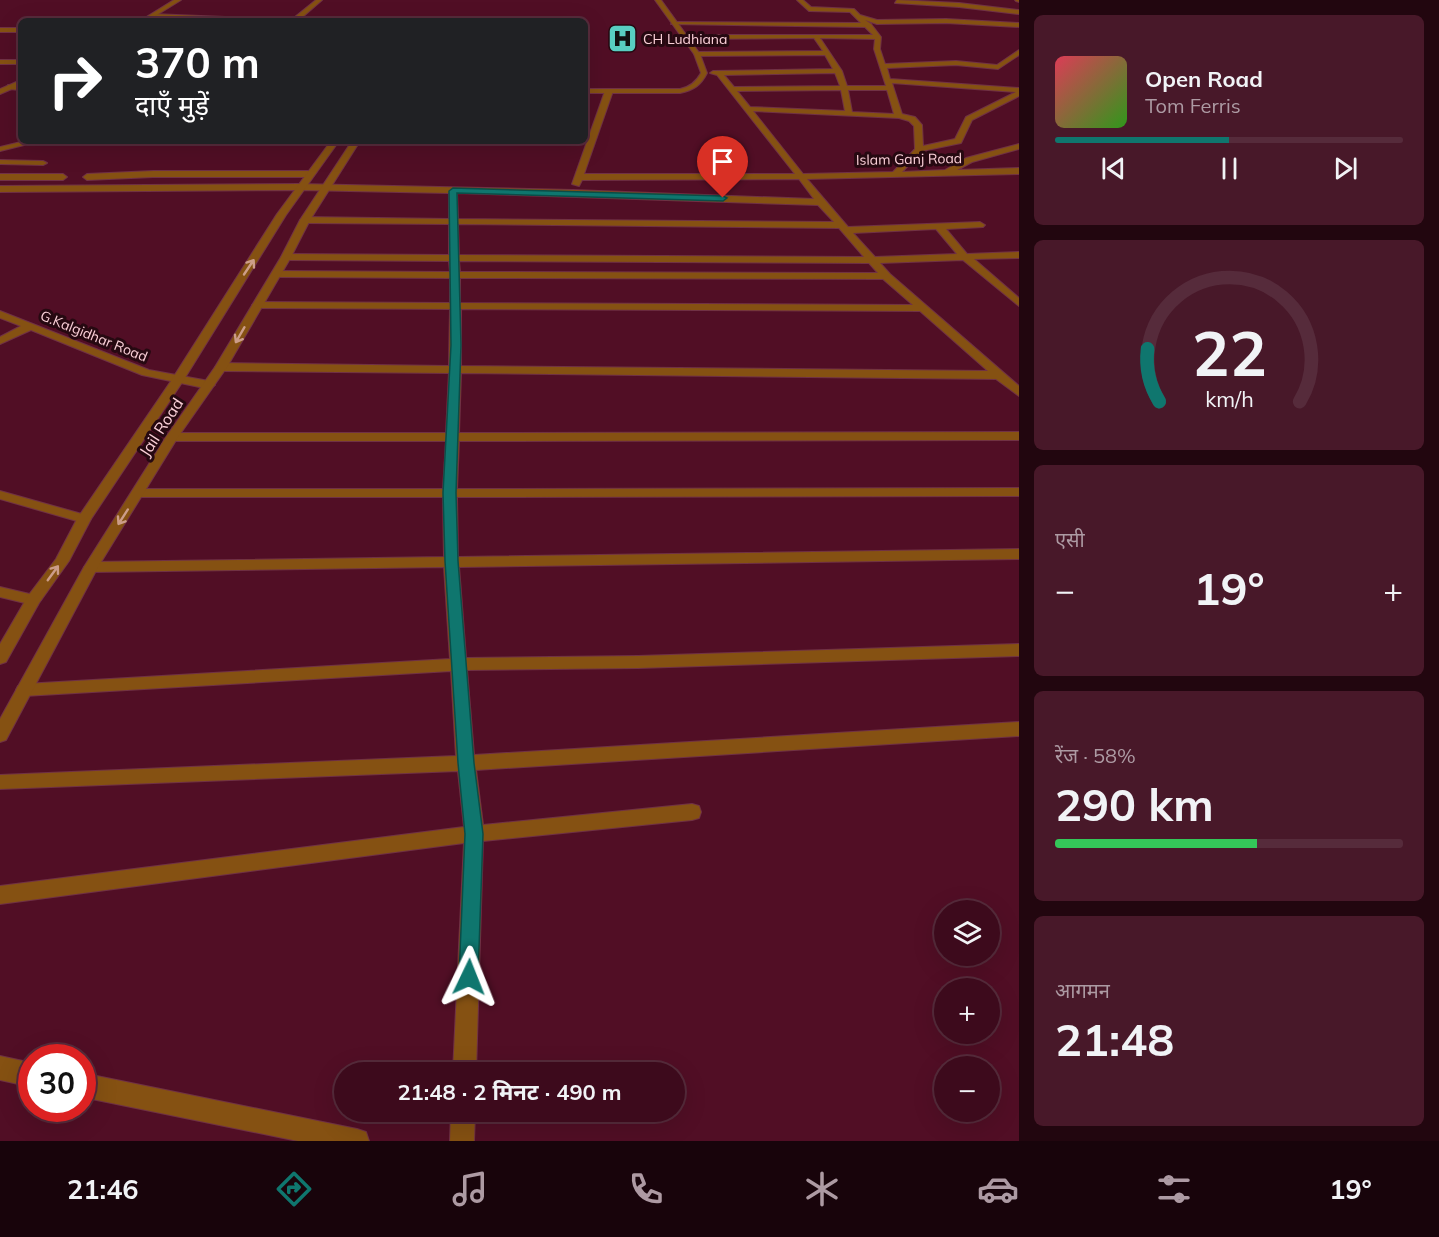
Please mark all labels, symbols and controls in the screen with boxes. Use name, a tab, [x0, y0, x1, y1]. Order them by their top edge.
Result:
hospital icon: CH Ludhiana	[606, 23, 638, 55]
place label: CH Ludhiana	[643, 30, 727, 48]
text: 370 m	[135, 36, 260, 89]
icon: right	[36, 42, 114, 120]
text: Open Road	[1145, 65, 1263, 93]
text: दाएँ मुड़ें	[135, 88, 209, 122]
text: Tom Ferris	[1145, 93, 1241, 118]
pin	[697, 136, 748, 198]
icon: arrive	[706, 145, 739, 178]
street label: Islam Ganj Road	[856, 149, 962, 169]
icon: previous	[1097, 152, 1130, 185]
icon: pause	[1213, 152, 1246, 185]
icon: next	[1329, 152, 1362, 185]
one-way arrow	[243, 259, 255, 276]
street label: G.Kalgidhar Road	[38, 306, 150, 366]
text: 22	[1192, 313, 1266, 392]
one-way arrow	[234, 326, 246, 343]
text: km/h	[1205, 386, 1253, 413]
street label: Jail Road	[135, 394, 187, 460]
one-way arrow	[117, 508, 129, 524]
text: एसी	[1055, 527, 1085, 552]
text: 19°	[1193, 560, 1265, 616]
one-way arrow	[47, 565, 59, 581]
text: −	[1055, 569, 1075, 610]
text: +	[1383, 569, 1403, 610]
text: रेंज · 58%	[1055, 743, 1136, 768]
text: 290 km	[1055, 776, 1214, 832]
map controls	[934, 900, 1000, 1122]
button: layers	[934, 900, 1000, 966]
position arrow	[437, 945, 501, 1009]
button: +	[934, 978, 1000, 1044]
text: आगमन	[1055, 978, 1110, 1003]
text: 21:48	[1055, 1011, 1174, 1067]
speed limit sign: 30	[18, 1044, 96, 1122]
button: −	[934, 1056, 1000, 1122]
text: 21:48 · 2 मिनट · 490 m	[397, 1078, 622, 1106]
icon: directions	[273, 1168, 315, 1210]
icon: music	[449, 1168, 491, 1210]
icon: phone	[625, 1168, 667, 1210]
icon: climate	[801, 1168, 843, 1210]
icon: car	[977, 1168, 1019, 1210]
icon: filters	[1153, 1168, 1195, 1210]
text: 21:46	[67, 1172, 139, 1206]
text: 19°	[1329, 1172, 1372, 1206]

